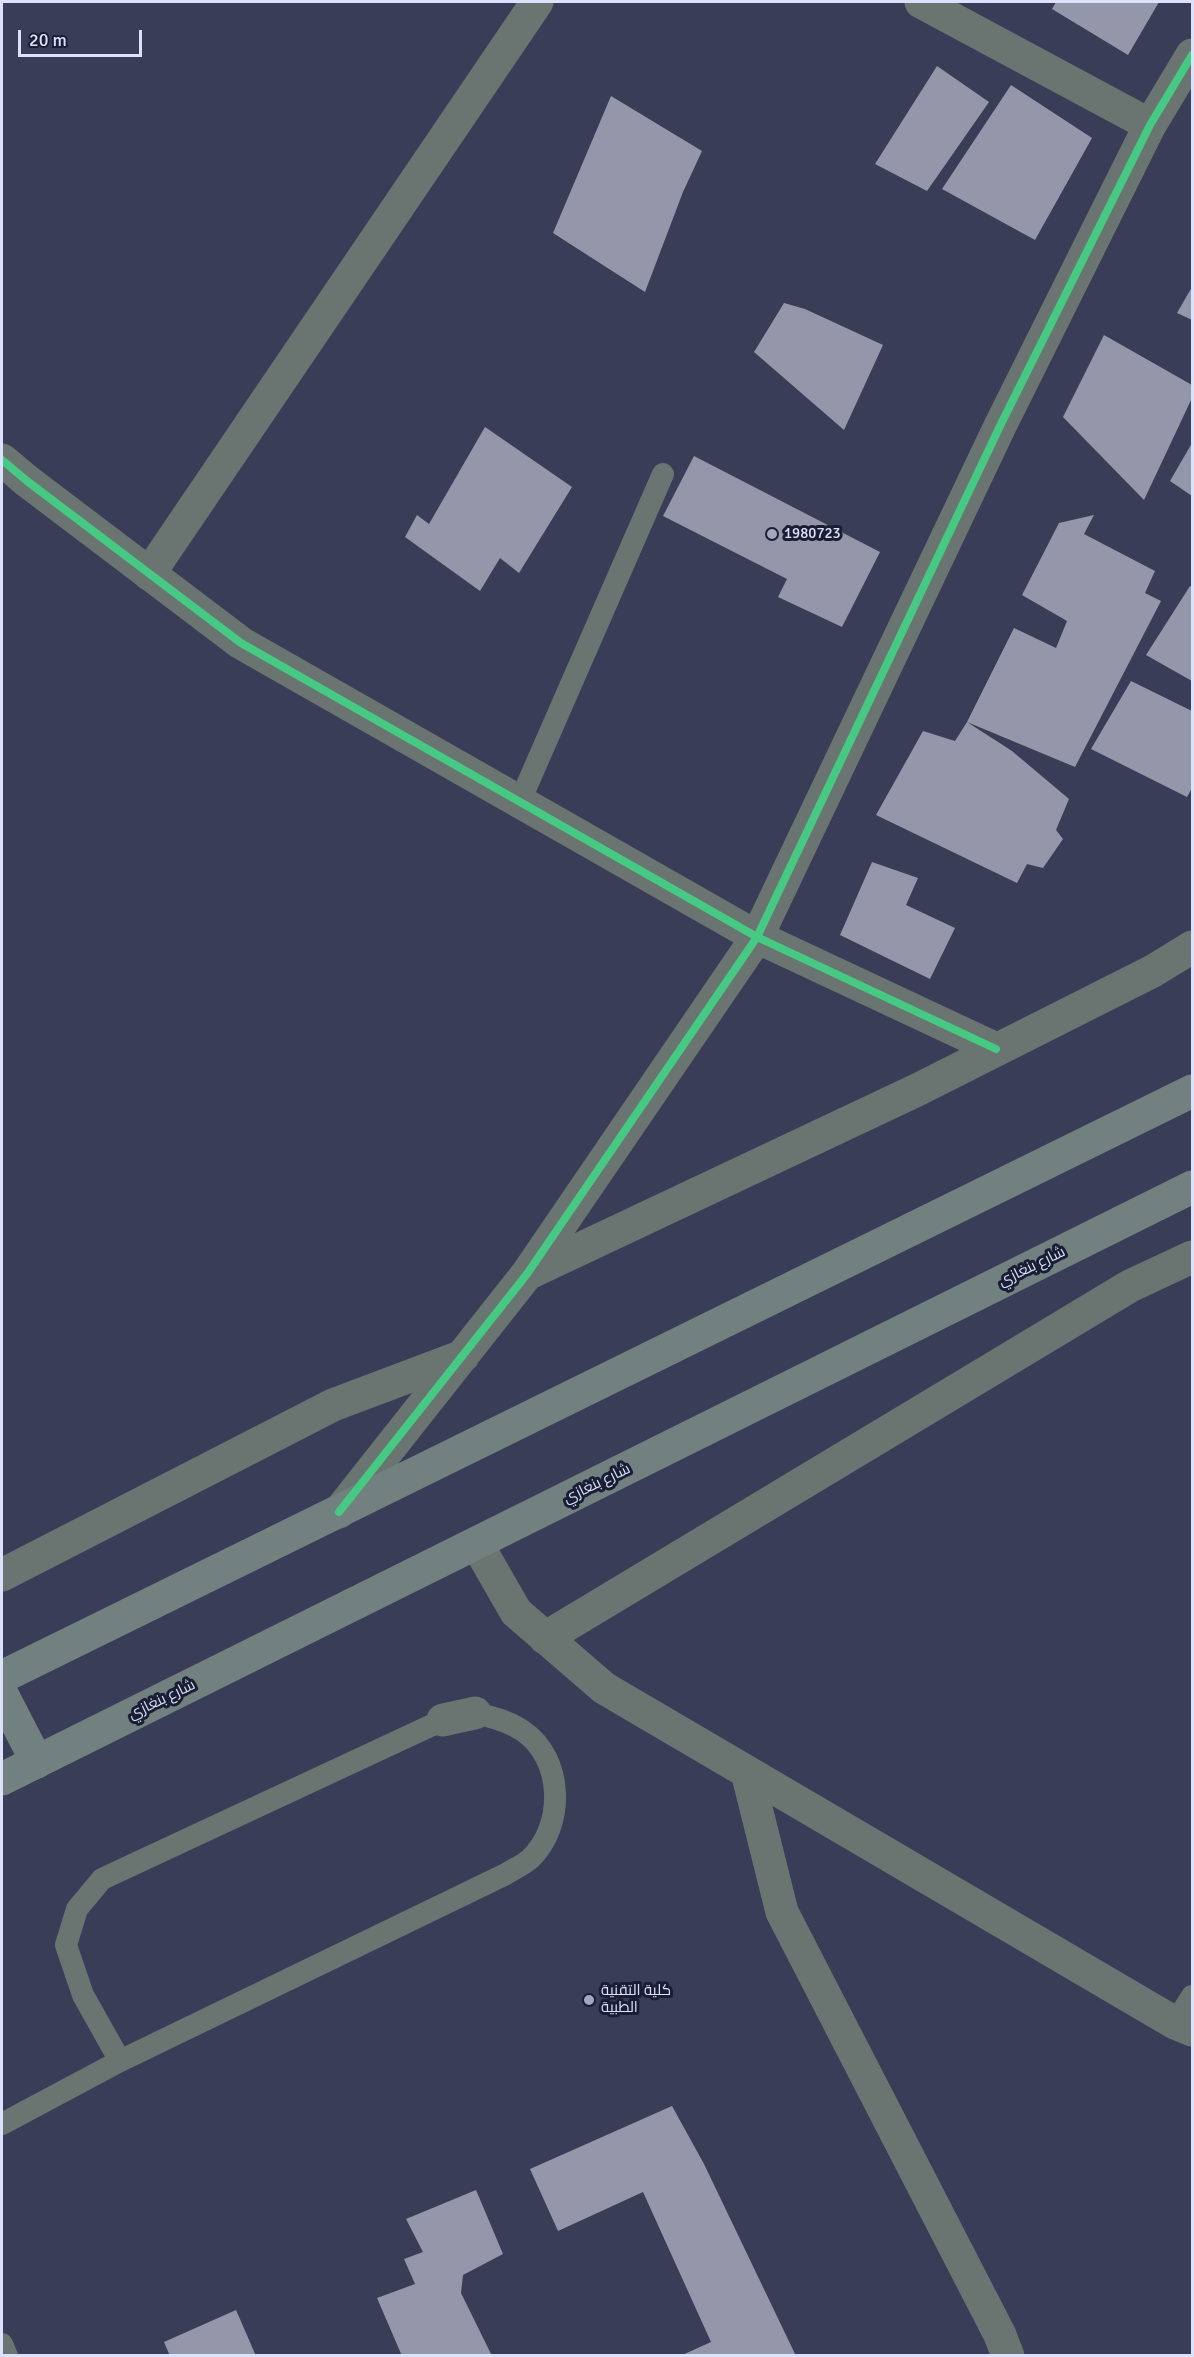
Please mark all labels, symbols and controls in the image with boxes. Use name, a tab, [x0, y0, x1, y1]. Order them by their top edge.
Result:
scale bar	[21, 18, 146, 56]
text: 20 m	[29, 29, 67, 51]
place label: 1980723	[784, 525, 841, 543]
marker: 1980723	[765, 527, 779, 541]
street label: شارع بنغازي	[996, 1243, 1068, 1291]
street label: شارع بنغازي	[561, 1460, 633, 1508]
street label: شارع بنغازي	[126, 1676, 198, 1724]
place label: كلية التقنية الطبية	[601, 1982, 671, 2017]
marker: كلية التقنية الطبية	[582, 1993, 596, 2007]

